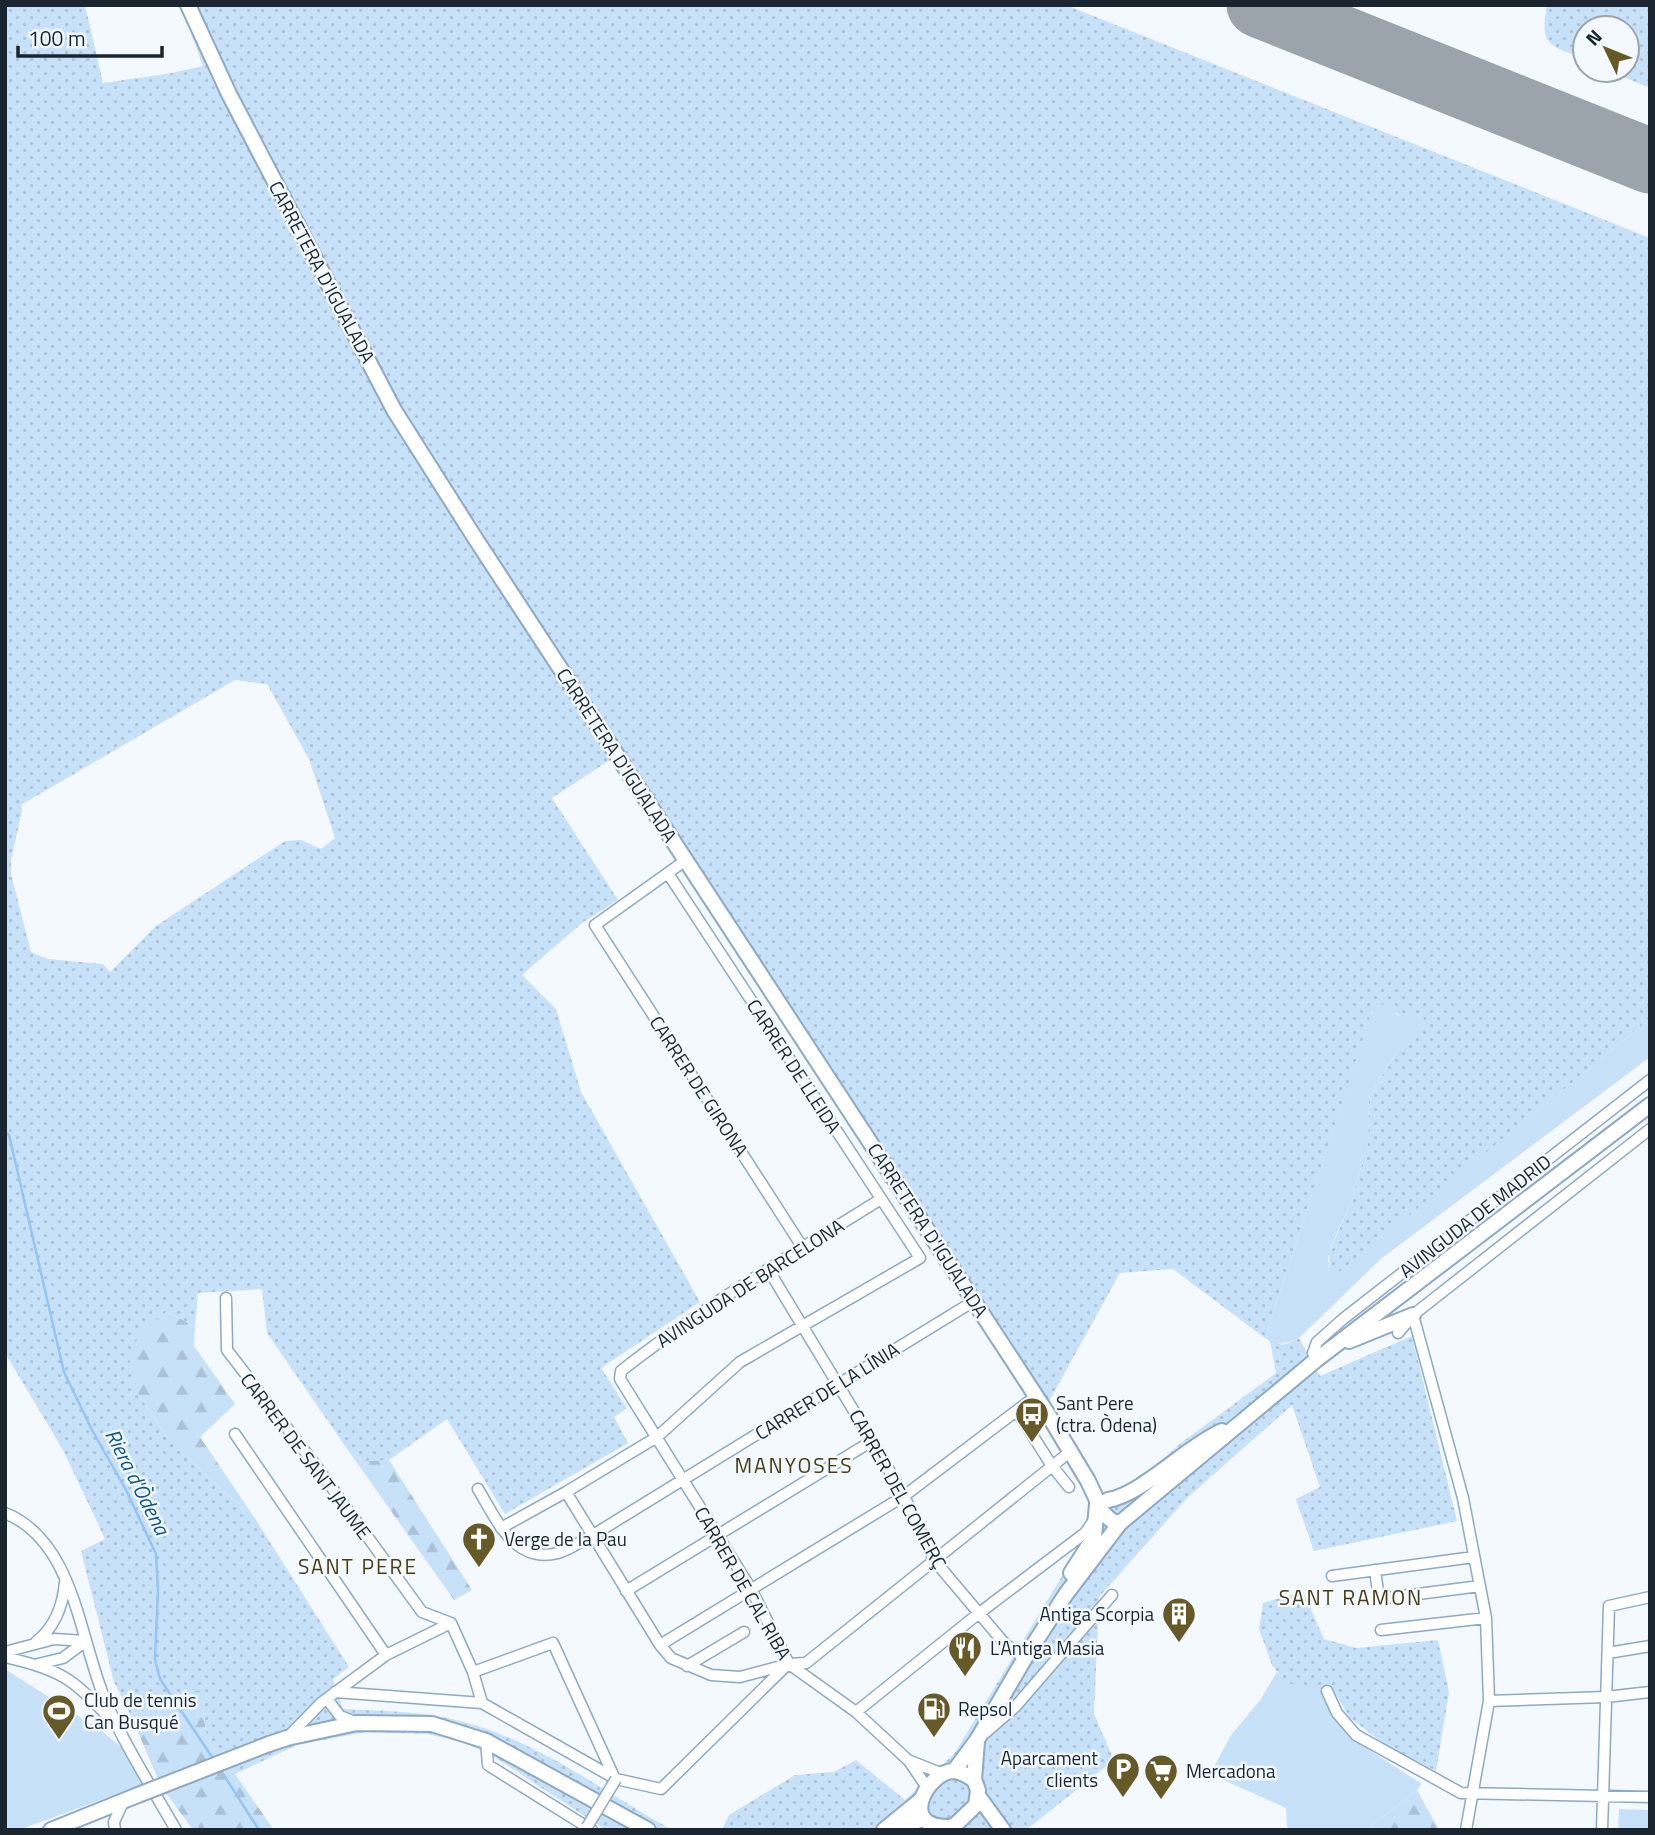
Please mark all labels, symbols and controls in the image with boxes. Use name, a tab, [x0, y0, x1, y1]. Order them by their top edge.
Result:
scale bar	[18, 14, 161, 58]
north arrow	[1571, 14, 1641, 84]
text: 100 m	[28, 22, 85, 54]
text: N	[1578, 22, 1608, 52]
street label: CARRETERA D'IGUALADA	[262, 175, 383, 368]
street label: CARRETERA D'IGUALADA	[550, 662, 685, 848]
street label: CARRER DE LLEIDA	[740, 993, 849, 1139]
street label: CARRER DE GIRONA	[643, 1009, 756, 1162]
street label: CARRETERA D'IGUALADA	[861, 1137, 996, 1323]
street label: AVINGUDA DE MADRID	[1393, 1147, 1557, 1284]
street label: AVINGUDA DE BARCELONA	[650, 1211, 849, 1354]
street label: CARRER DE LA LÍNIA	[749, 1334, 905, 1447]
street label: CARRER DE SANT JAUME	[234, 1366, 379, 1545]
place label: Sant Pere (ctra. Òdena)	[1056, 1388, 1157, 1439]
bus stop icon: Sant Pere (ctra. Òdena)	[1013, 1395, 1051, 1444]
street label: CARRER DEL COMERÇ	[842, 1404, 954, 1574]
water label: Riera d'Òdena	[97, 1423, 179, 1542]
district label: MANYOSES	[734, 1449, 854, 1481]
street label: CARRER DE CAL RIBA	[688, 1501, 799, 1665]
church icon: Verge de la Pau	[460, 1520, 498, 1569]
place label: Verge de la Pau	[504, 1524, 627, 1553]
district label: SANT PERE	[298, 1550, 418, 1582]
district label: SANT RAMON	[1279, 1581, 1423, 1613]
building icon: Antiga Scorpia	[1160, 1595, 1198, 1644]
place label: Antiga Scorpia	[1039, 1599, 1154, 1628]
restaurant icon: L'Antiga Masia	[946, 1629, 984, 1678]
place label: L'Antiga Masia	[990, 1633, 1105, 1662]
place label: Club de tennis Can Busqué	[84, 1685, 197, 1736]
fuel station icon: Repsol	[915, 1690, 953, 1739]
sports icon: Club de tennis Can Busqué	[40, 1692, 78, 1741]
place label: Repsol	[958, 1694, 1012, 1723]
place label: Aparcament clients	[1001, 1743, 1098, 1794]
parking icon: Aparcament clients	[1104, 1750, 1142, 1799]
supermarket icon: Mercadona	[1142, 1752, 1180, 1801]
place label: Mercadona	[1186, 1756, 1276, 1785]

